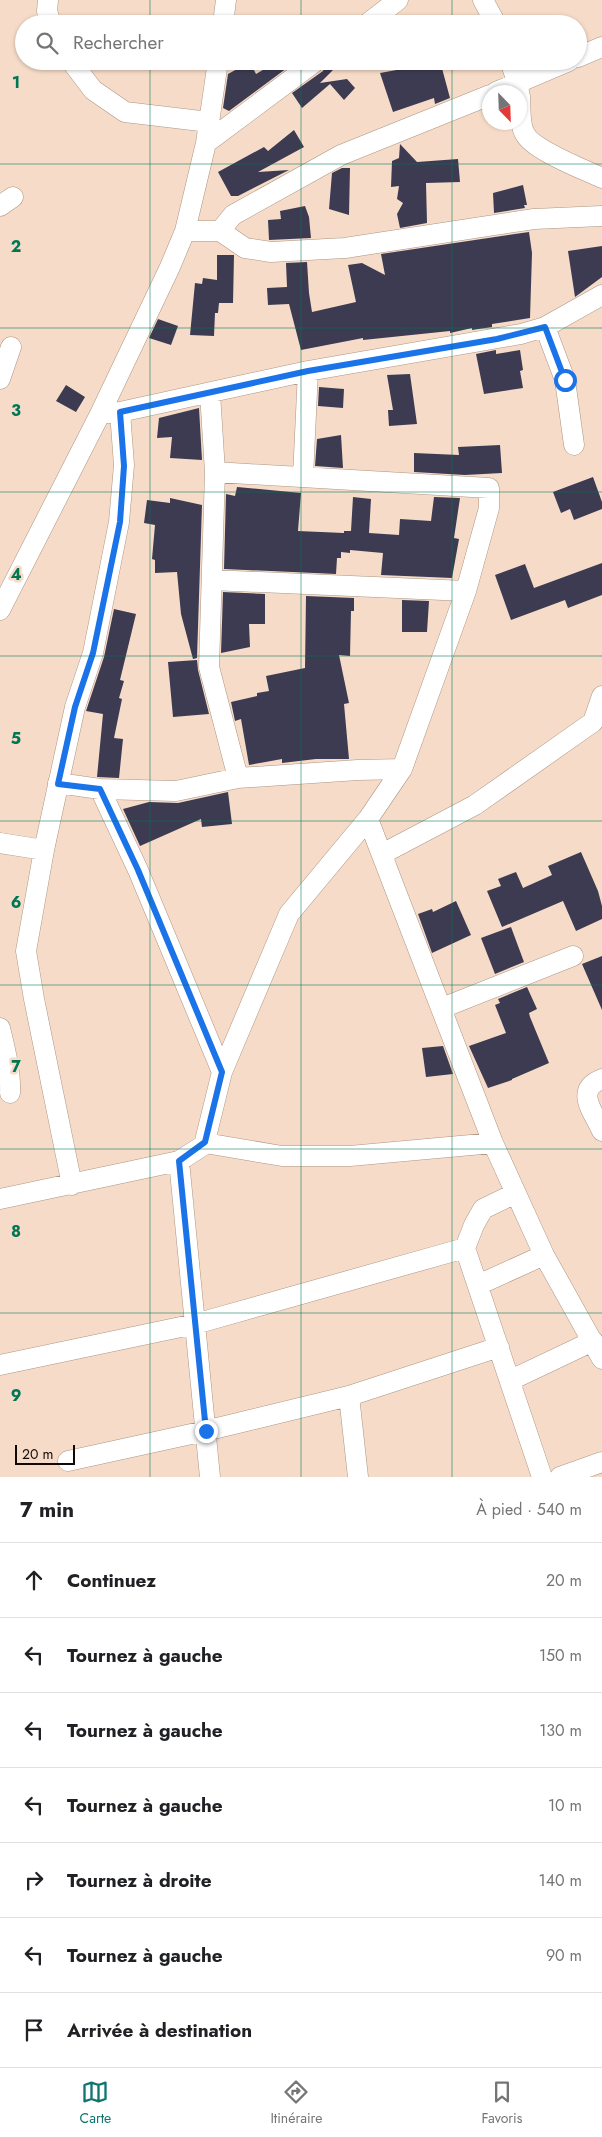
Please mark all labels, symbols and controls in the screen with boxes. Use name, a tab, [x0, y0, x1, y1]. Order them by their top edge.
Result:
search box	[15, 15, 587, 70]
icon: search	[33, 29, 61, 57]
text: Rechercher	[73, 29, 164, 56]
text: 1	[12, 71, 20, 94]
north arrow	[482, 85, 527, 130]
text: 2	[11, 235, 21, 258]
route start	[554, 369, 577, 392]
text: 3	[11, 399, 21, 422]
text: 4	[10, 563, 22, 586]
text: 5	[11, 727, 21, 750]
text: 6	[11, 891, 21, 914]
text: 7	[11, 1055, 21, 1078]
text: 8	[11, 1220, 21, 1243]
text: 9	[11, 1384, 21, 1407]
route end	[195, 1420, 218, 1443]
scale bar	[15, 1442, 75, 1465]
text: 20 m	[22, 1444, 54, 1464]
text: 7 min	[20, 1495, 74, 1525]
text: À pied · 540 m	[476, 1498, 582, 1521]
icon: ahead	[20, 1566, 48, 1594]
text: Continuez	[67, 1567, 156, 1594]
text: 20 m	[546, 1569, 582, 1592]
icon: left	[20, 1641, 48, 1669]
text: Tournez à gauche	[67, 1642, 223, 1669]
text: 150 m	[539, 1644, 582, 1667]
icon: left	[20, 1716, 48, 1744]
text: Tournez à gauche	[67, 1717, 223, 1744]
text: 130 m	[539, 1719, 582, 1742]
icon: left	[20, 1791, 48, 1819]
text: Tournez à gauche	[67, 1792, 223, 1819]
text: 10 m	[548, 1794, 582, 1817]
icon: right	[20, 1866, 48, 1894]
text: Tournez à droite	[67, 1867, 212, 1894]
text: 140 m	[539, 1869, 582, 1892]
icon: left	[20, 1941, 48, 1969]
text: Tournez à gauche	[67, 1942, 223, 1969]
text: 90 m	[546, 1944, 582, 1967]
icon: arrive	[20, 2016, 48, 2044]
text: Arrivée à destination	[67, 2017, 252, 2044]
tab: Carte	[80, 2078, 111, 2128]
tab: Itinéraire	[270, 2078, 322, 2128]
tab: Favoris	[481, 2078, 522, 2128]

